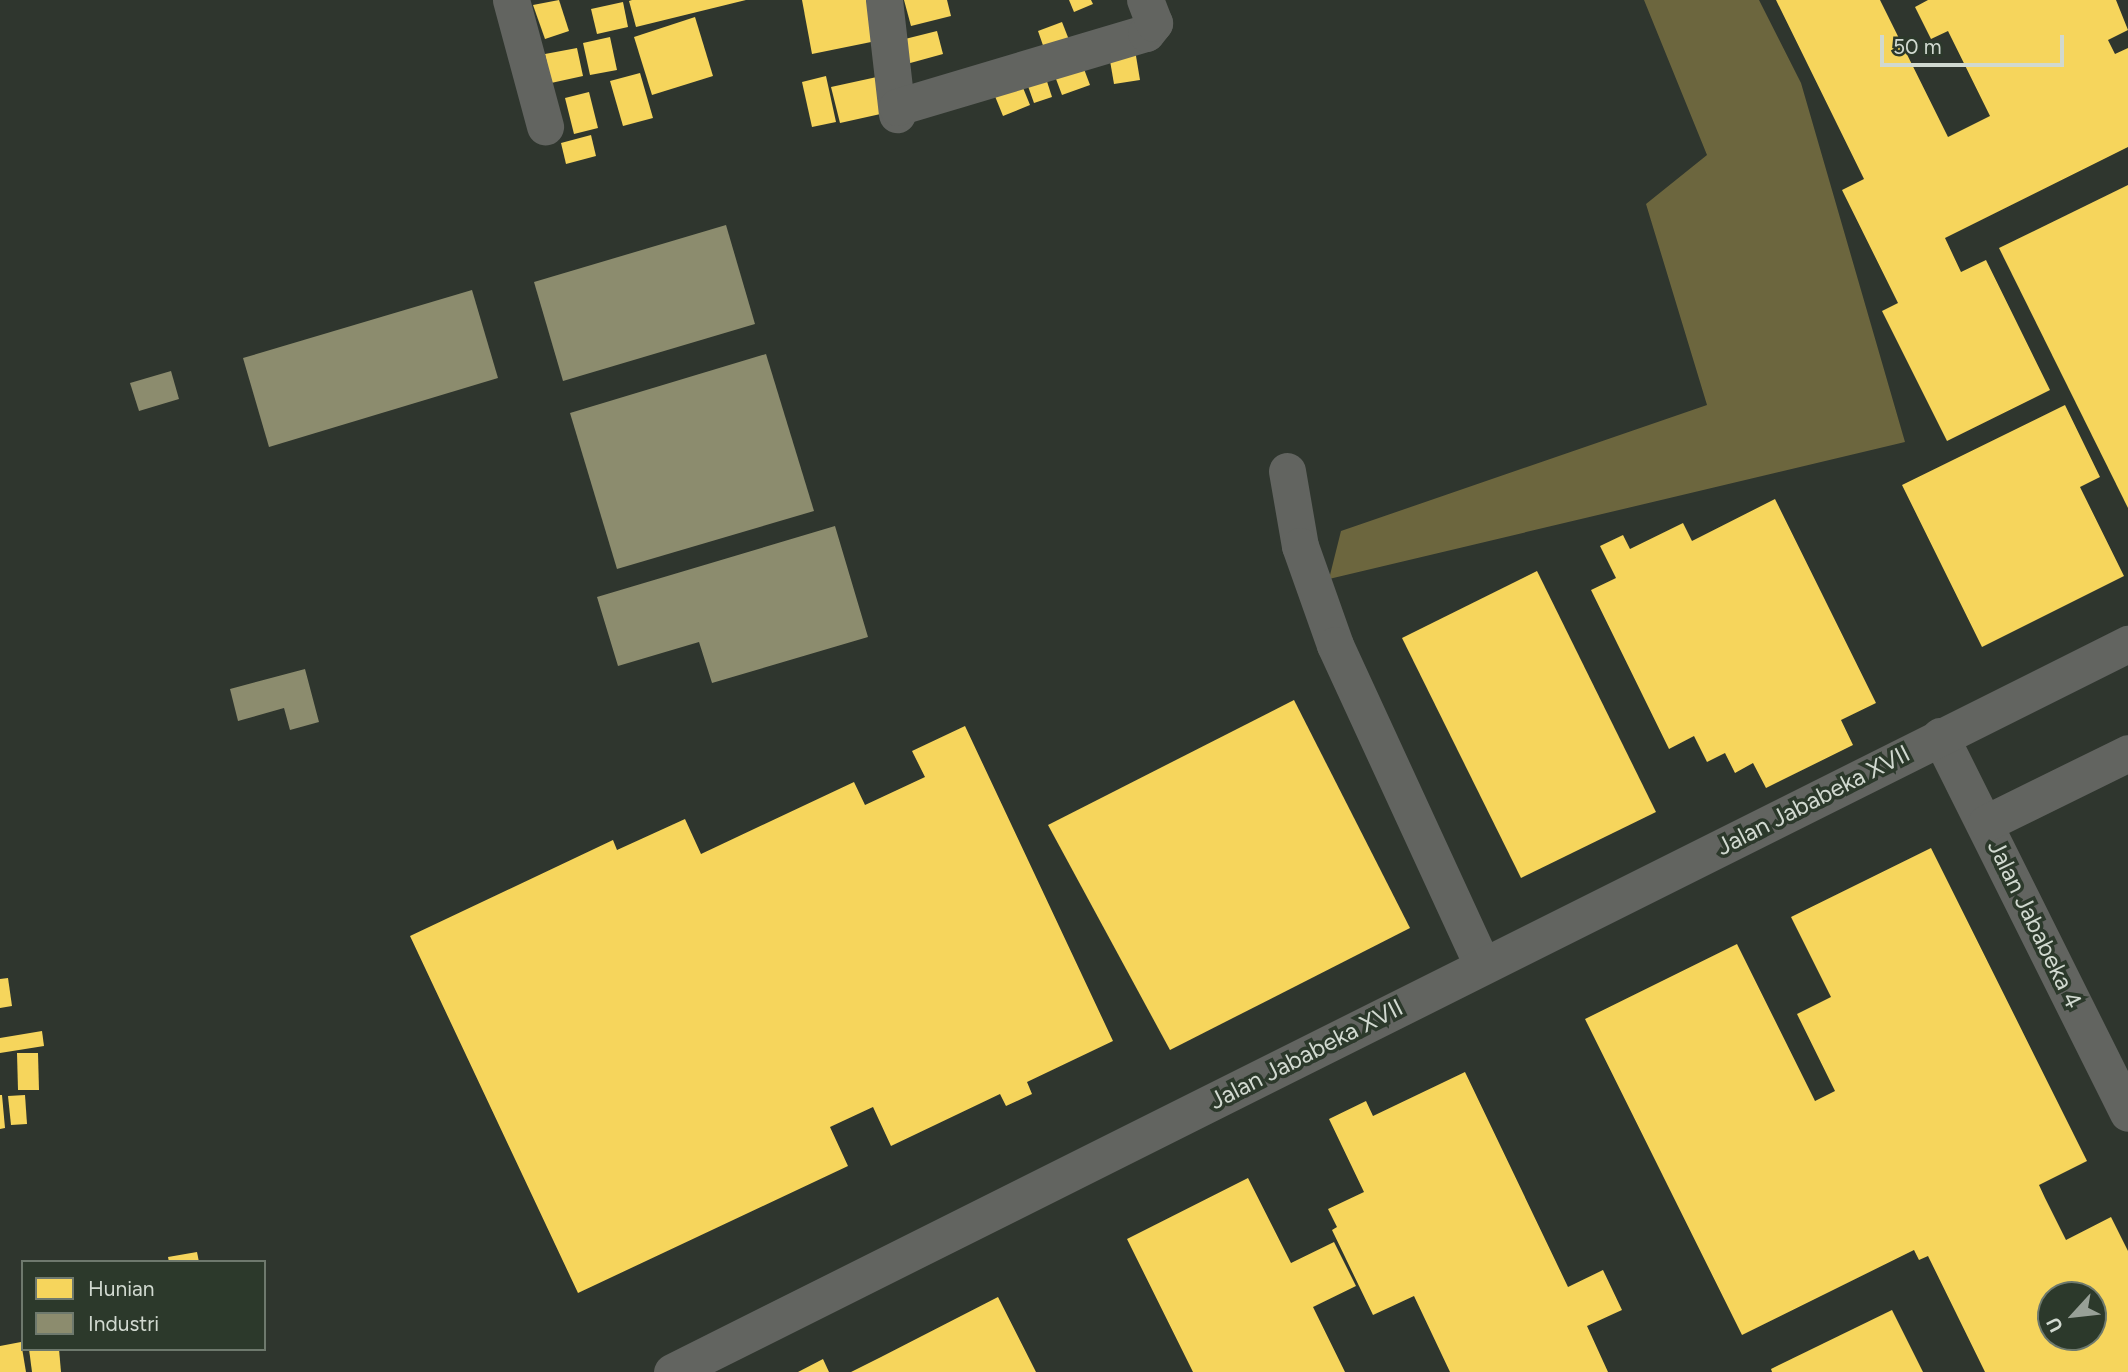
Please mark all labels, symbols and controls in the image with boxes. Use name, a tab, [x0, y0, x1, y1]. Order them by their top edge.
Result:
scale bar	[1883, 21, 2067, 65]
text: 50 m	[1893, 34, 1942, 59]
street label: Jalan Jababeka XVII	[1711, 739, 1915, 861]
street label: Jalan Jababeka 4	[1982, 835, 2088, 1013]
street label: Jalan Jababeka XVII	[1204, 993, 1408, 1115]
legend	[21, 1260, 266, 1351]
text: Hunian	[88, 1276, 155, 1301]
north arrow	[2037, 1281, 2107, 1351]
text: Industri	[88, 1311, 159, 1336]
text: U	[2041, 1314, 2068, 1336]

